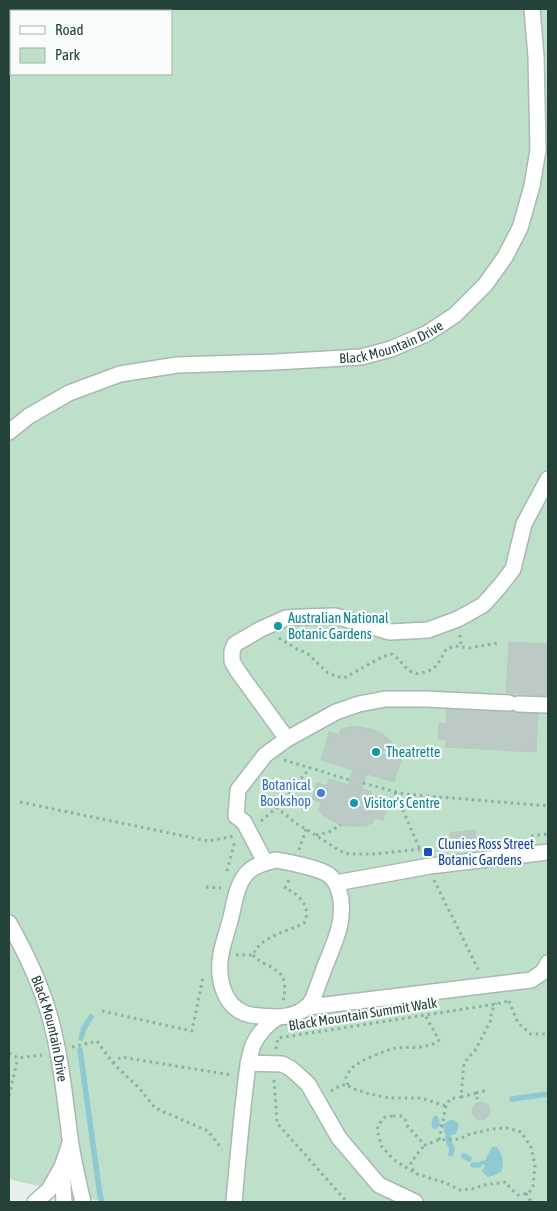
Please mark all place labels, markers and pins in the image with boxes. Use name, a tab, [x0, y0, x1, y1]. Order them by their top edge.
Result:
place label: Australian National Botanic Gardens	[288, 610, 389, 642]
marker: Australian National Botanic Gardens	[272, 620, 284, 632]
place label: Theatrette	[386, 744, 440, 760]
marker: Theatrette	[370, 746, 382, 758]
place label: Botanical Bookshop	[260, 777, 311, 809]
marker: Botanical Bookshop	[315, 787, 327, 799]
place label: Visitor's Centre	[364, 795, 440, 811]
marker: Visitor's Centre	[348, 797, 360, 809]
place label: Clunies Ross Street Botanic Gardens	[438, 836, 534, 868]
marker: Clunies Ross Street Botanic Gardens	[422, 846, 434, 858]

